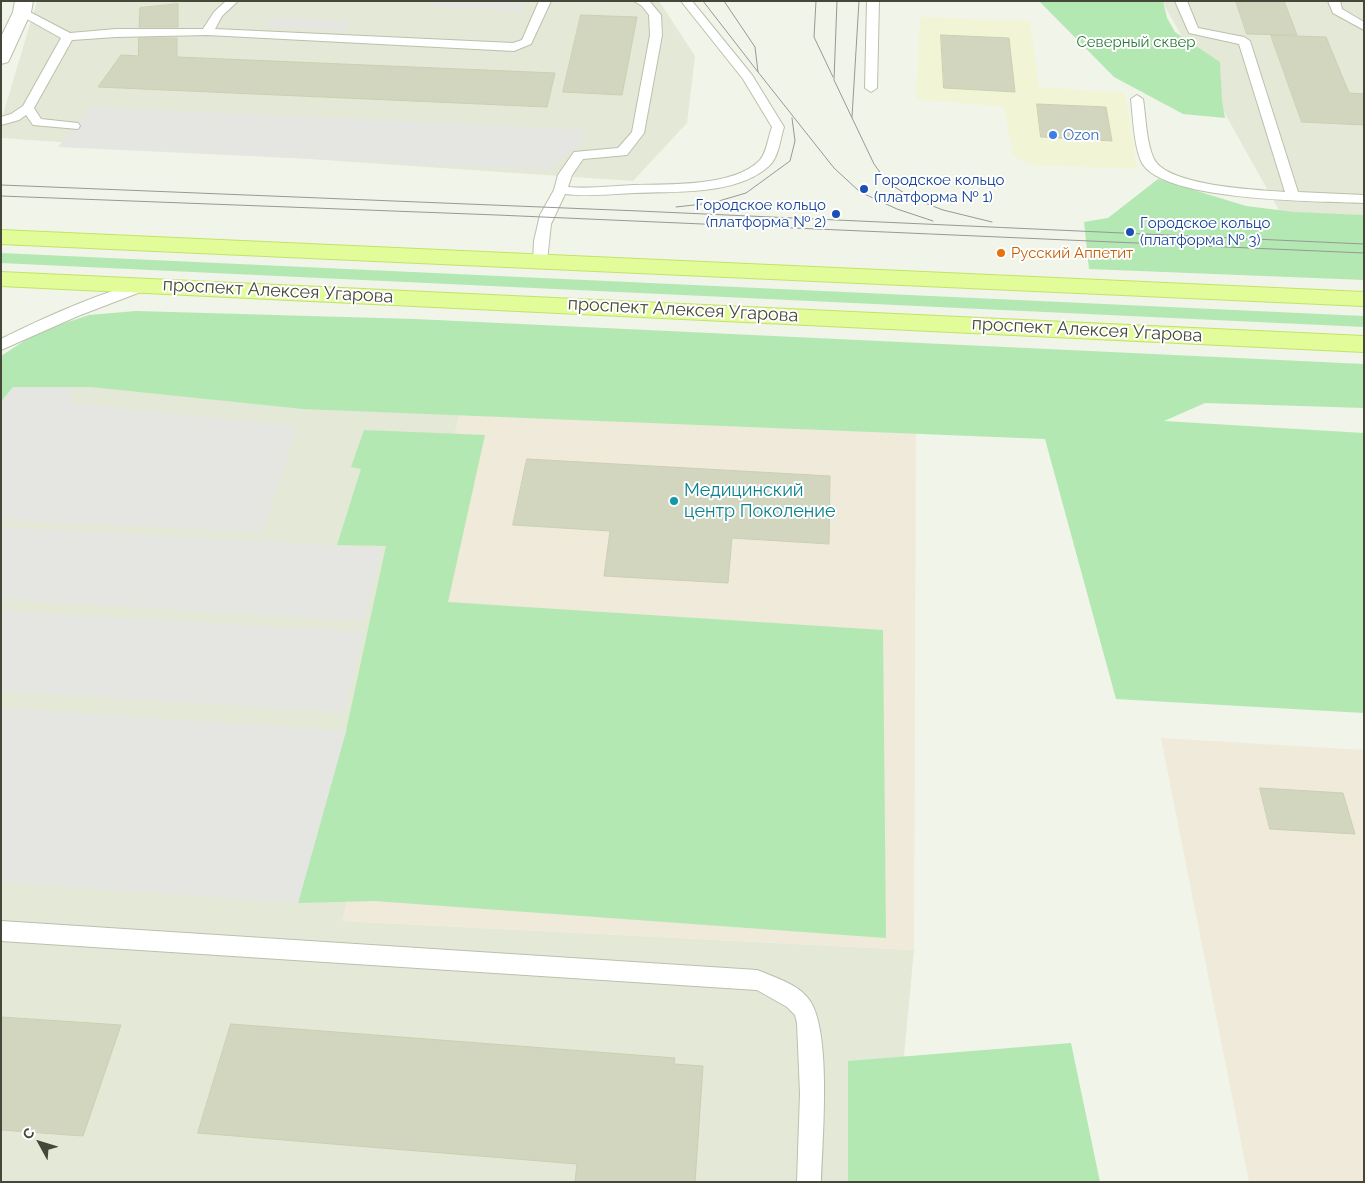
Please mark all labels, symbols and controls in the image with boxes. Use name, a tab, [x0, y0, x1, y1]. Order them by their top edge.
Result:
park label: Северный сквер	[1077, 33, 1195, 51]
place label: Ozon	[1063, 126, 1099, 144]
marker: Ozon	[1047, 129, 1059, 141]
place label: Городское кольцо (платформа № 1)	[874, 171, 1005, 206]
marker: Городское кольцо (платформа № 1)	[858, 183, 870, 195]
place label: Городское кольцо (платформа № 2)	[695, 196, 826, 231]
marker: Городское кольцо (платформа № 2)	[830, 208, 842, 220]
place label: Городское кольцо (платформа № 3)	[1140, 214, 1271, 249]
marker: Городское кольцо (платформа № 3)	[1124, 226, 1136, 238]
place label: Русский Аппетит	[1011, 244, 1133, 262]
marker: Русский Аппетит	[995, 247, 1007, 259]
street label: проспект Алексея Угарова	[162, 274, 394, 308]
street label: проспект Алексея Угарова	[567, 293, 799, 327]
street label: проспект Алексея Угарова	[971, 313, 1203, 347]
place label: Медицинский центр Поколение	[684, 480, 835, 522]
marker: Медицинский центр Поколение	[668, 495, 680, 507]
north arrow	[15, 1118, 65, 1168]
text: С	[19, 1125, 38, 1142]

